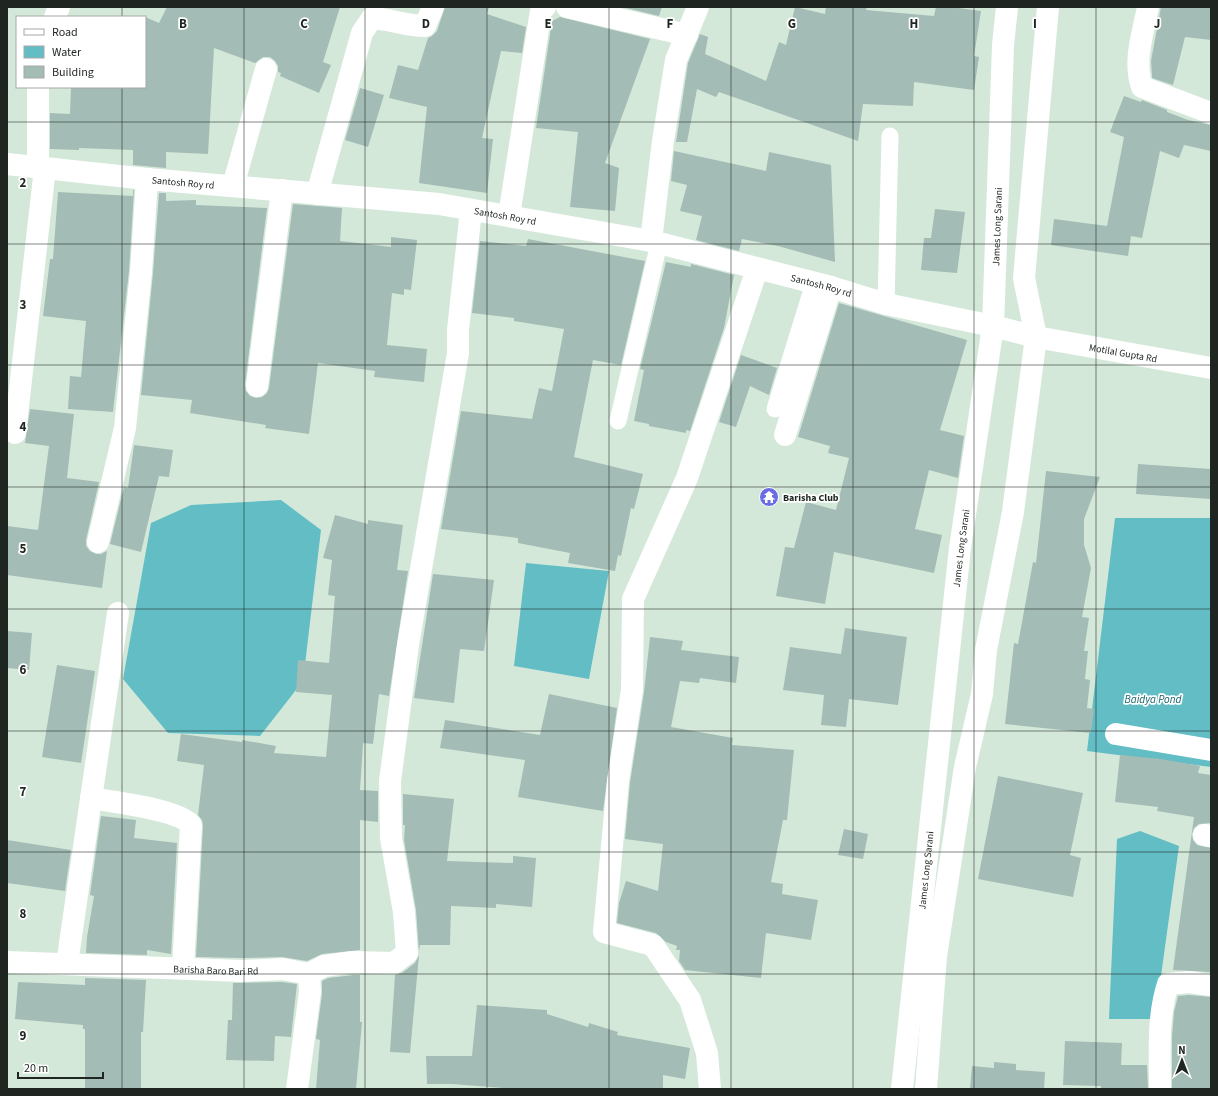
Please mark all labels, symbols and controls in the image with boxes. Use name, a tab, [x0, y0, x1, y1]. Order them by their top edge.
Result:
text: B	[179, 15, 187, 33]
text: C	[300, 15, 308, 33]
text: D	[422, 15, 430, 33]
text: E	[544, 15, 552, 33]
text: F	[667, 15, 674, 33]
text: G	[788, 15, 796, 33]
text: H	[910, 15, 918, 33]
text: I	[1033, 15, 1037, 33]
text: J	[1154, 15, 1160, 33]
legend	[16, 16, 146, 88]
text: Road	[52, 24, 78, 41]
text: Water	[52, 44, 82, 61]
text: Building	[52, 64, 94, 81]
street label: Santosh Roy rd	[151, 173, 215, 193]
text: 2	[20, 174, 27, 192]
street label: James Long Sarani	[989, 187, 1006, 266]
street label: Santosh Roy rd	[473, 204, 537, 229]
street label: Santosh Roy rd	[789, 271, 853, 301]
text: 3	[20, 296, 27, 314]
street label: Motilal Gupta Rd	[1088, 341, 1158, 366]
text: 4	[20, 418, 27, 436]
temple icon: Barisha Club	[758, 486, 780, 508]
place label: Barisha Club	[783, 491, 839, 505]
street label: James Long Sarani	[950, 508, 974, 588]
text: 5	[20, 540, 27, 558]
text: 6	[20, 661, 27, 679]
water label: Baidya Pond	[1125, 692, 1183, 707]
text: 7	[20, 783, 27, 801]
street label: James Long Sarani	[915, 831, 938, 910]
text: 8	[20, 905, 27, 923]
street label: Barisha Baro Bari Rd	[173, 962, 259, 979]
text: 9	[20, 1027, 27, 1045]
north arrow	[1162, 1040, 1202, 1080]
text: N	[1178, 1043, 1186, 1058]
scale bar	[18, 1054, 103, 1080]
text: 20 m	[24, 1060, 48, 1077]

